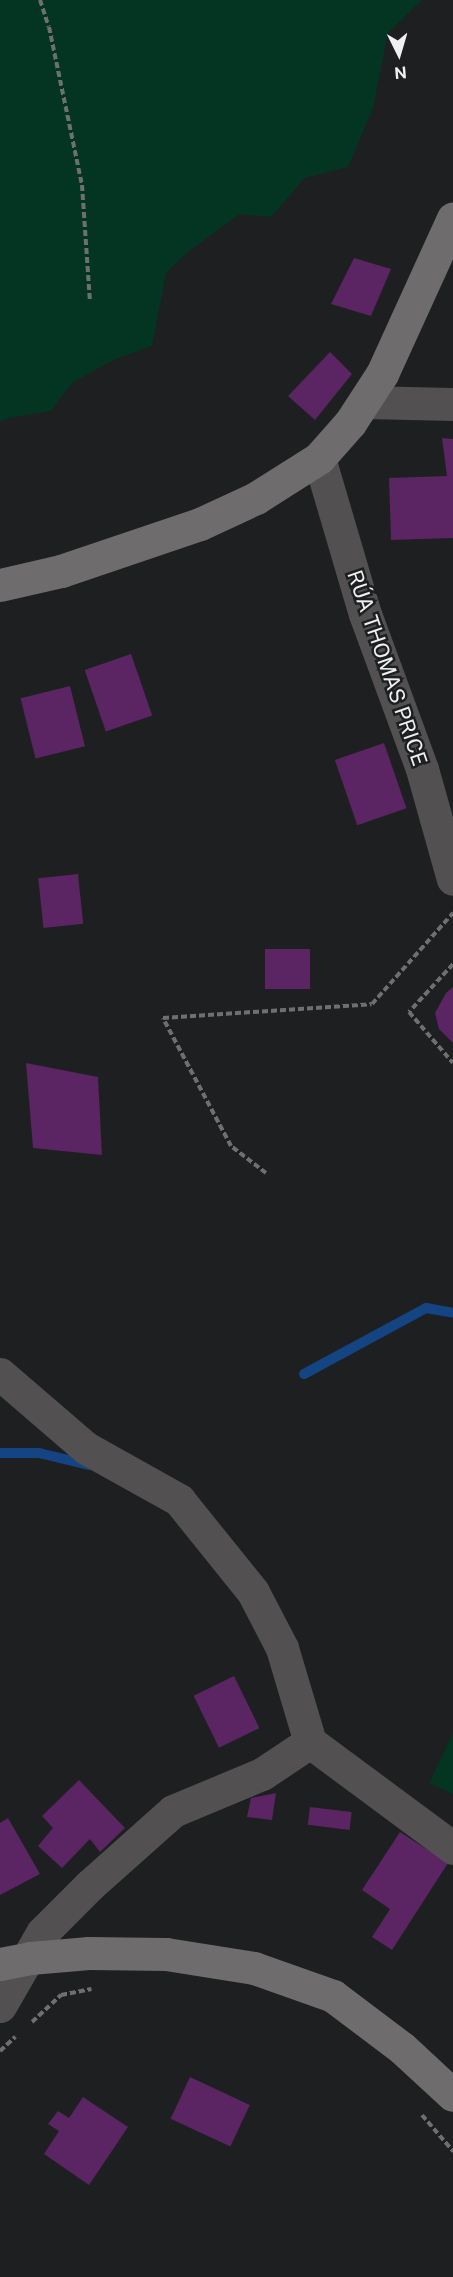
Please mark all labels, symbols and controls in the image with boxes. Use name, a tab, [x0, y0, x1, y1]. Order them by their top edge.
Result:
north arrow	[369, 24, 429, 84]
text: N	[394, 62, 408, 82]
street label: RÚA THOMAS PRICE	[342, 567, 432, 769]

